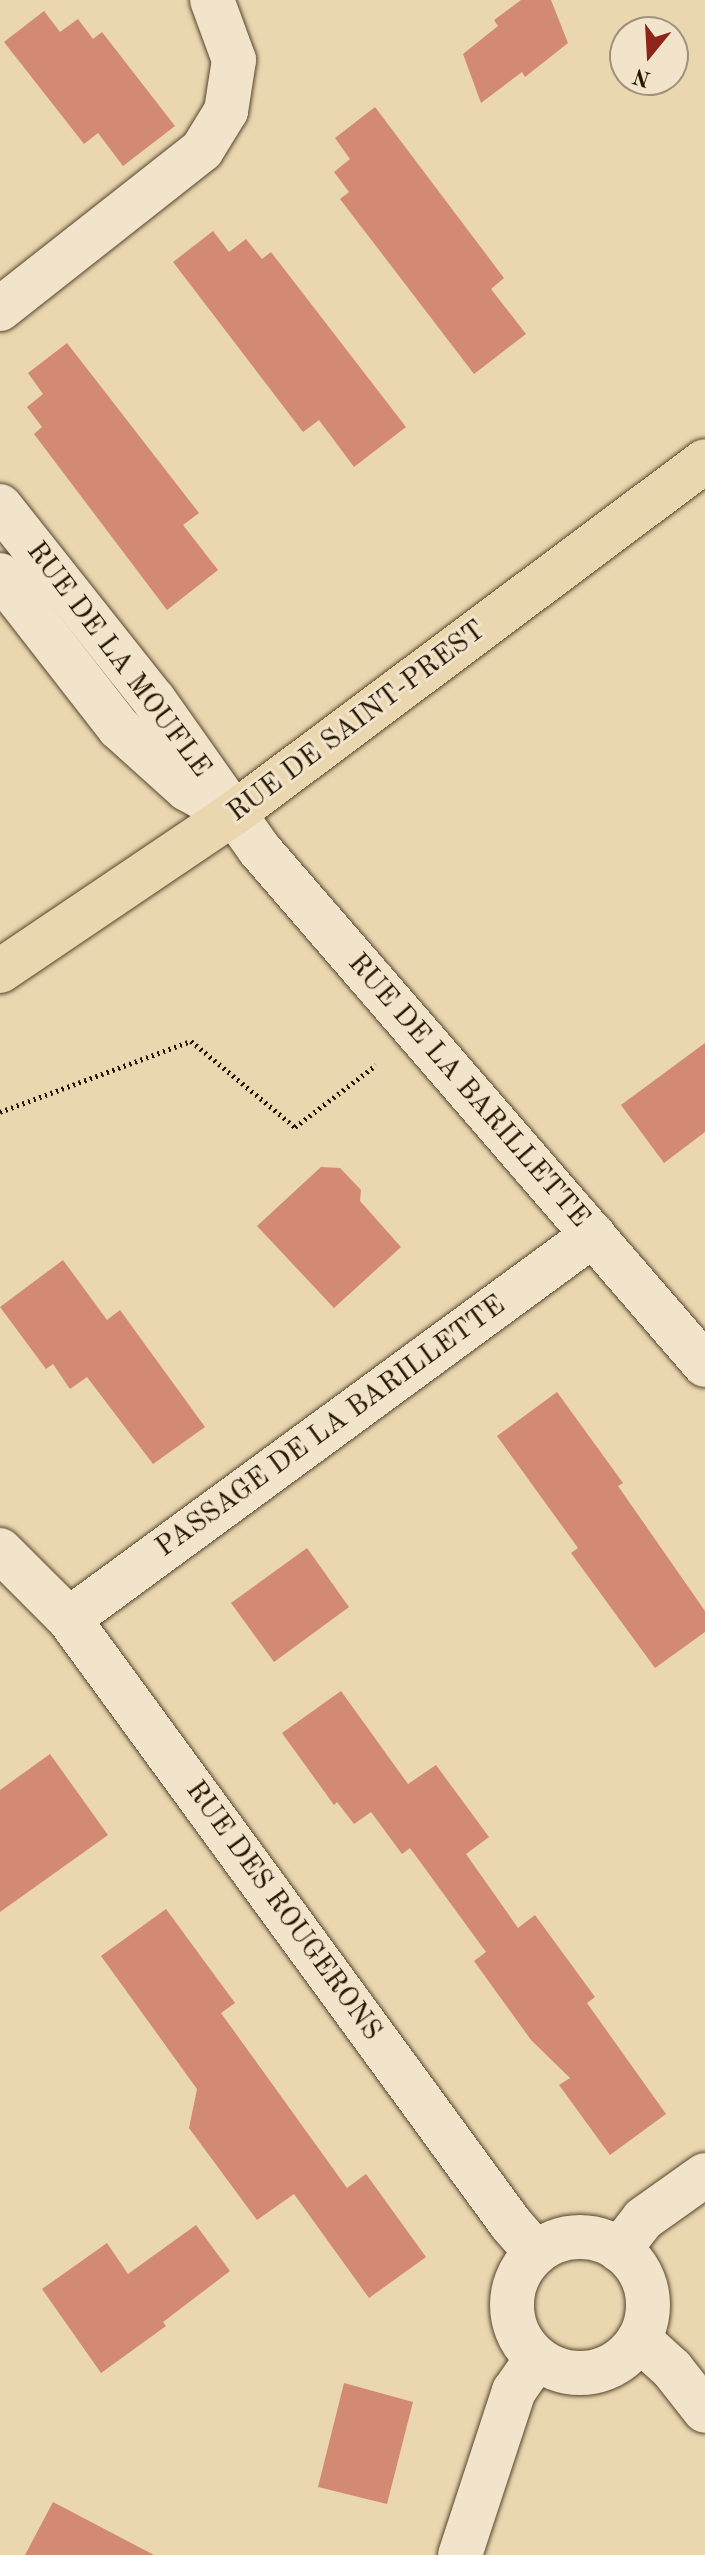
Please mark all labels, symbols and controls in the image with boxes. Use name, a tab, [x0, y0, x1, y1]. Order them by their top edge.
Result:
north arrow	[609, 16, 689, 96]
text: N	[631, 64, 654, 90]
street label: RUE DE LA MOUFLE	[18, 536, 218, 784]
street label: RUE DE SAINT-PREST	[222, 614, 492, 830]
street label: RUE DE LA BARILLETTE	[340, 947, 596, 1235]
street label: PASSAGE DE LA BARILLETTE	[150, 1289, 512, 1565]
street label: RUE DES ROUGERONS	[178, 1775, 388, 2047]

